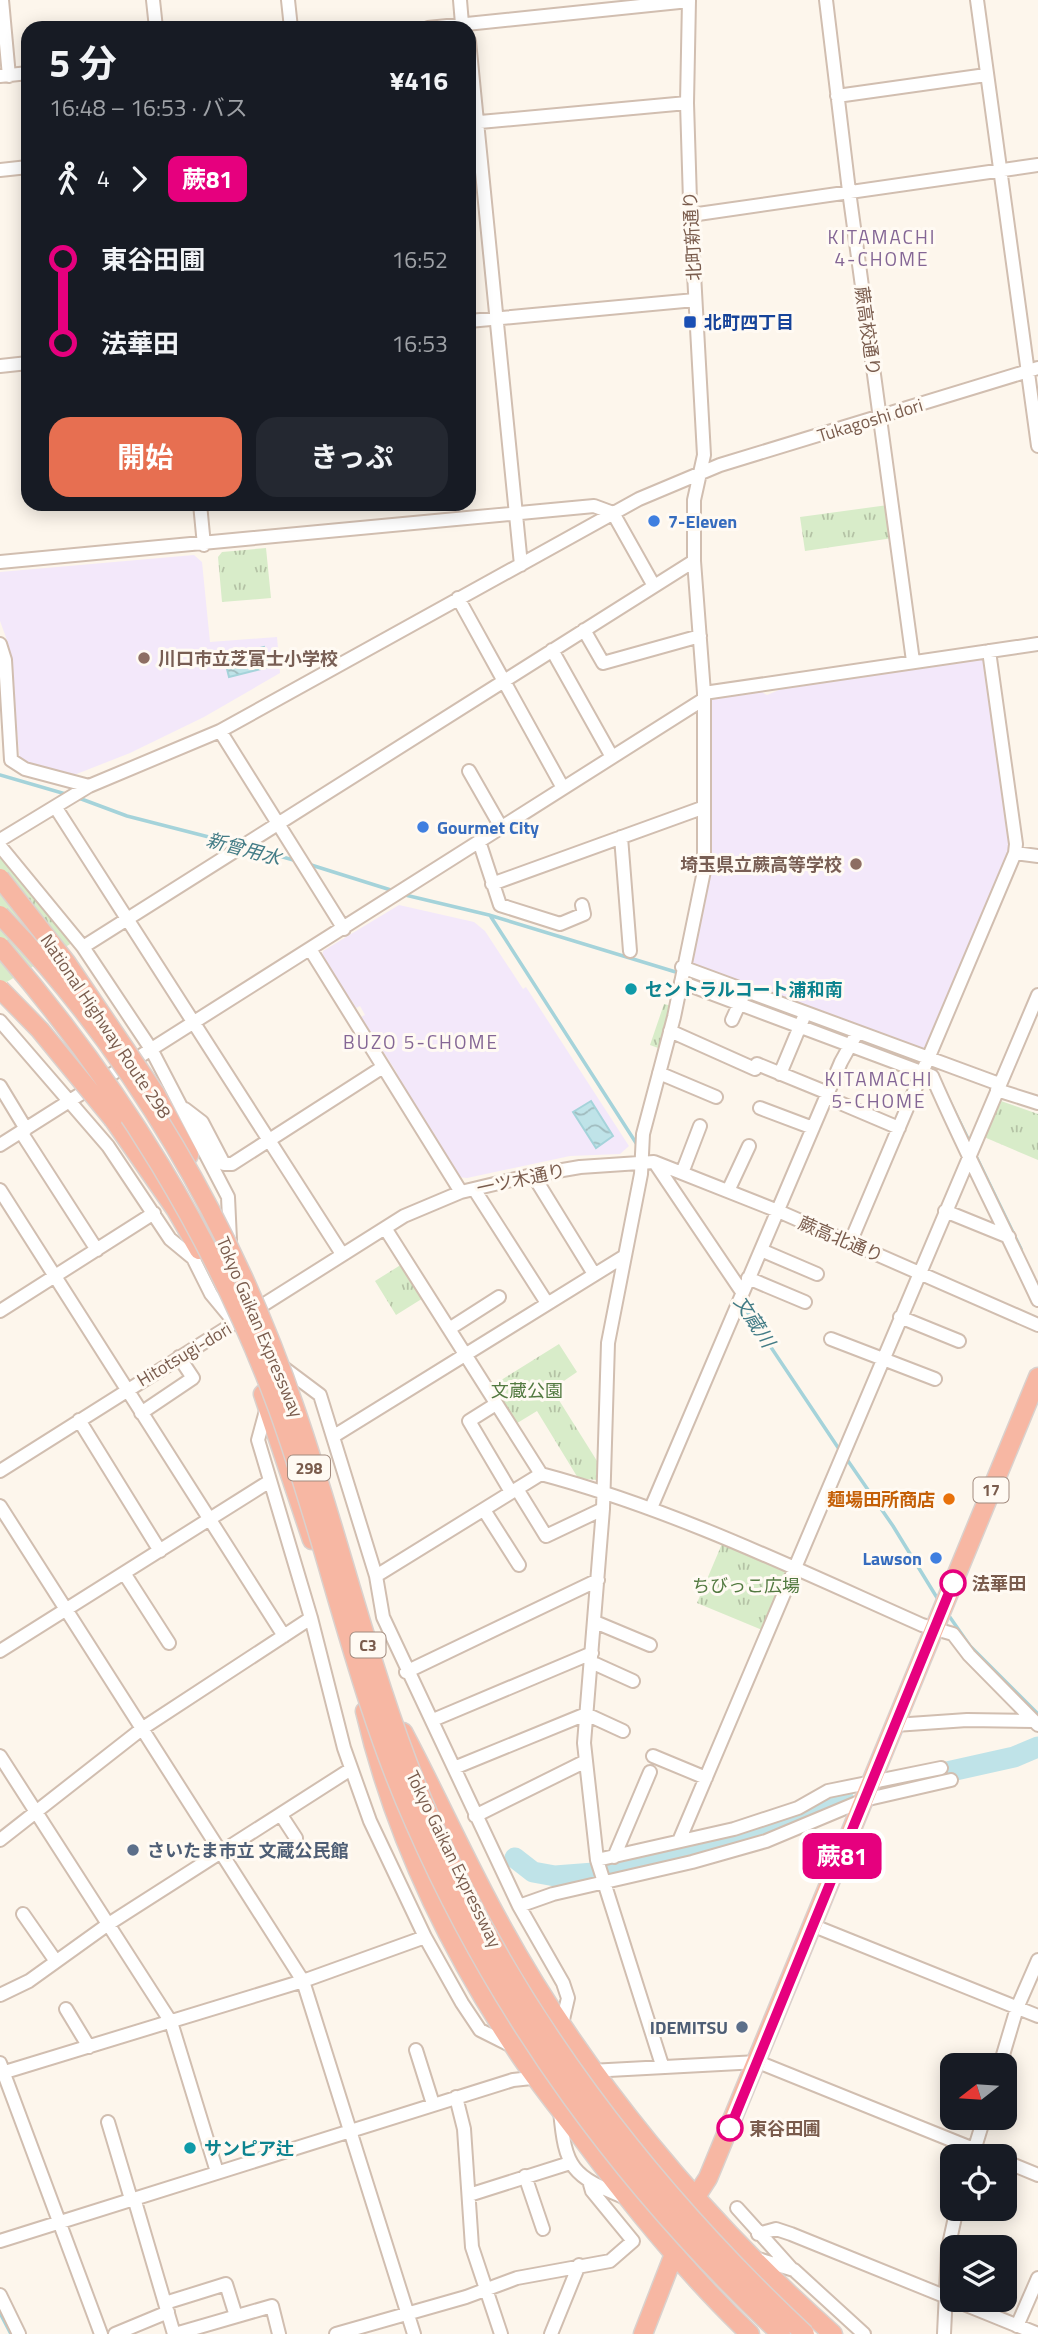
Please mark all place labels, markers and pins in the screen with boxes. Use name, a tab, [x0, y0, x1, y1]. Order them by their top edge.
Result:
place label: 北町四丁目	[704, 309, 794, 336]
marker: 北町四丁目	[682, 314, 698, 330]
place label: 7-Eleven	[668, 508, 737, 535]
marker: 7-Eleven	[646, 513, 662, 529]
place label: 川口市立芝富士小学校	[158, 645, 338, 672]
marker: 川口市立芝富士小学校	[136, 650, 152, 666]
place label: Gourmet City	[437, 814, 539, 841]
marker: Gourmet City	[415, 819, 431, 835]
place label: 埼玉県立蕨高等学校	[680, 851, 842, 878]
marker: 埼玉県立蕨高等学校	[848, 856, 864, 872]
place label: セントラルコート浦和南	[645, 976, 843, 1003]
marker: セントラルコート浦和南	[623, 981, 639, 997]
place label: 麺場田所商店	[827, 1486, 935, 1513]
marker: 麺場田所商店	[941, 1491, 957, 1507]
place label: Lawson	[862, 1545, 922, 1572]
marker: Lawson	[928, 1550, 944, 1566]
marker: 法華田	[940, 1570, 966, 1596]
place label: 法華田	[972, 1570, 1026, 1597]
place label: さいたま市立 文蔵公民館	[147, 1837, 348, 1864]
marker: さいたま市立 文蔵公民館	[125, 1842, 141, 1858]
place label: IDEMITSU	[650, 2014, 728, 2041]
marker: IDEMITSU	[734, 2019, 750, 2035]
marker: 東谷田圃	[717, 2115, 743, 2141]
place label: 東谷田圃	[749, 2115, 821, 2142]
place label: サンピア辻	[204, 2135, 294, 2162]
marker: サンピア辻	[182, 2140, 198, 2156]

